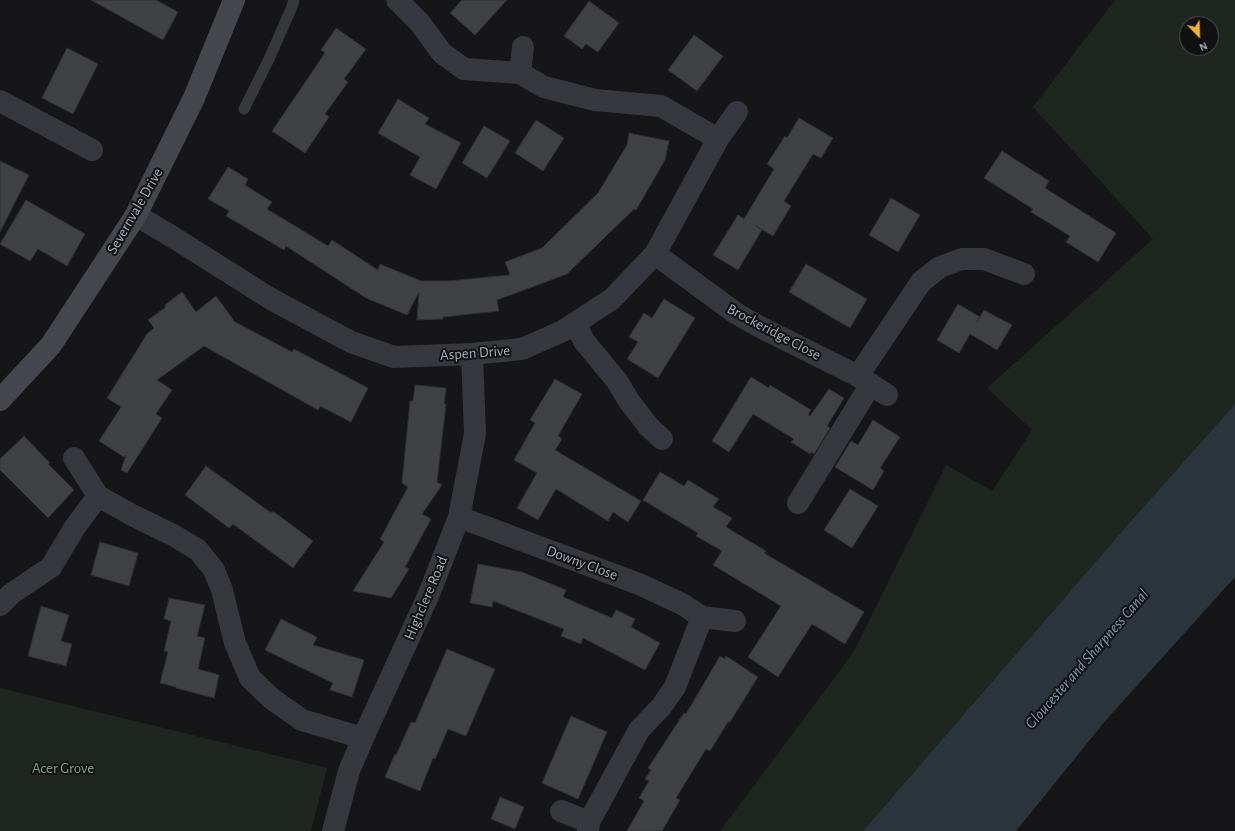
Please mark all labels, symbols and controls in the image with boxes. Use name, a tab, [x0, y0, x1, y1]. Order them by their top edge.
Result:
north arrow	[1179, 16, 1219, 56]
text: N	[1198, 40, 1209, 53]
street label: Severnvale Drive	[103, 165, 167, 257]
street label: Brockeridge Close	[724, 300, 824, 364]
street label: Aspen Drive	[439, 342, 511, 364]
street label: Downy Close	[544, 542, 620, 584]
street label: Highclere Road	[400, 553, 452, 643]
water label: Gloucester and Sharpness Canal	[1021, 585, 1153, 733]
park label: Acer Grove	[32, 759, 94, 777]

